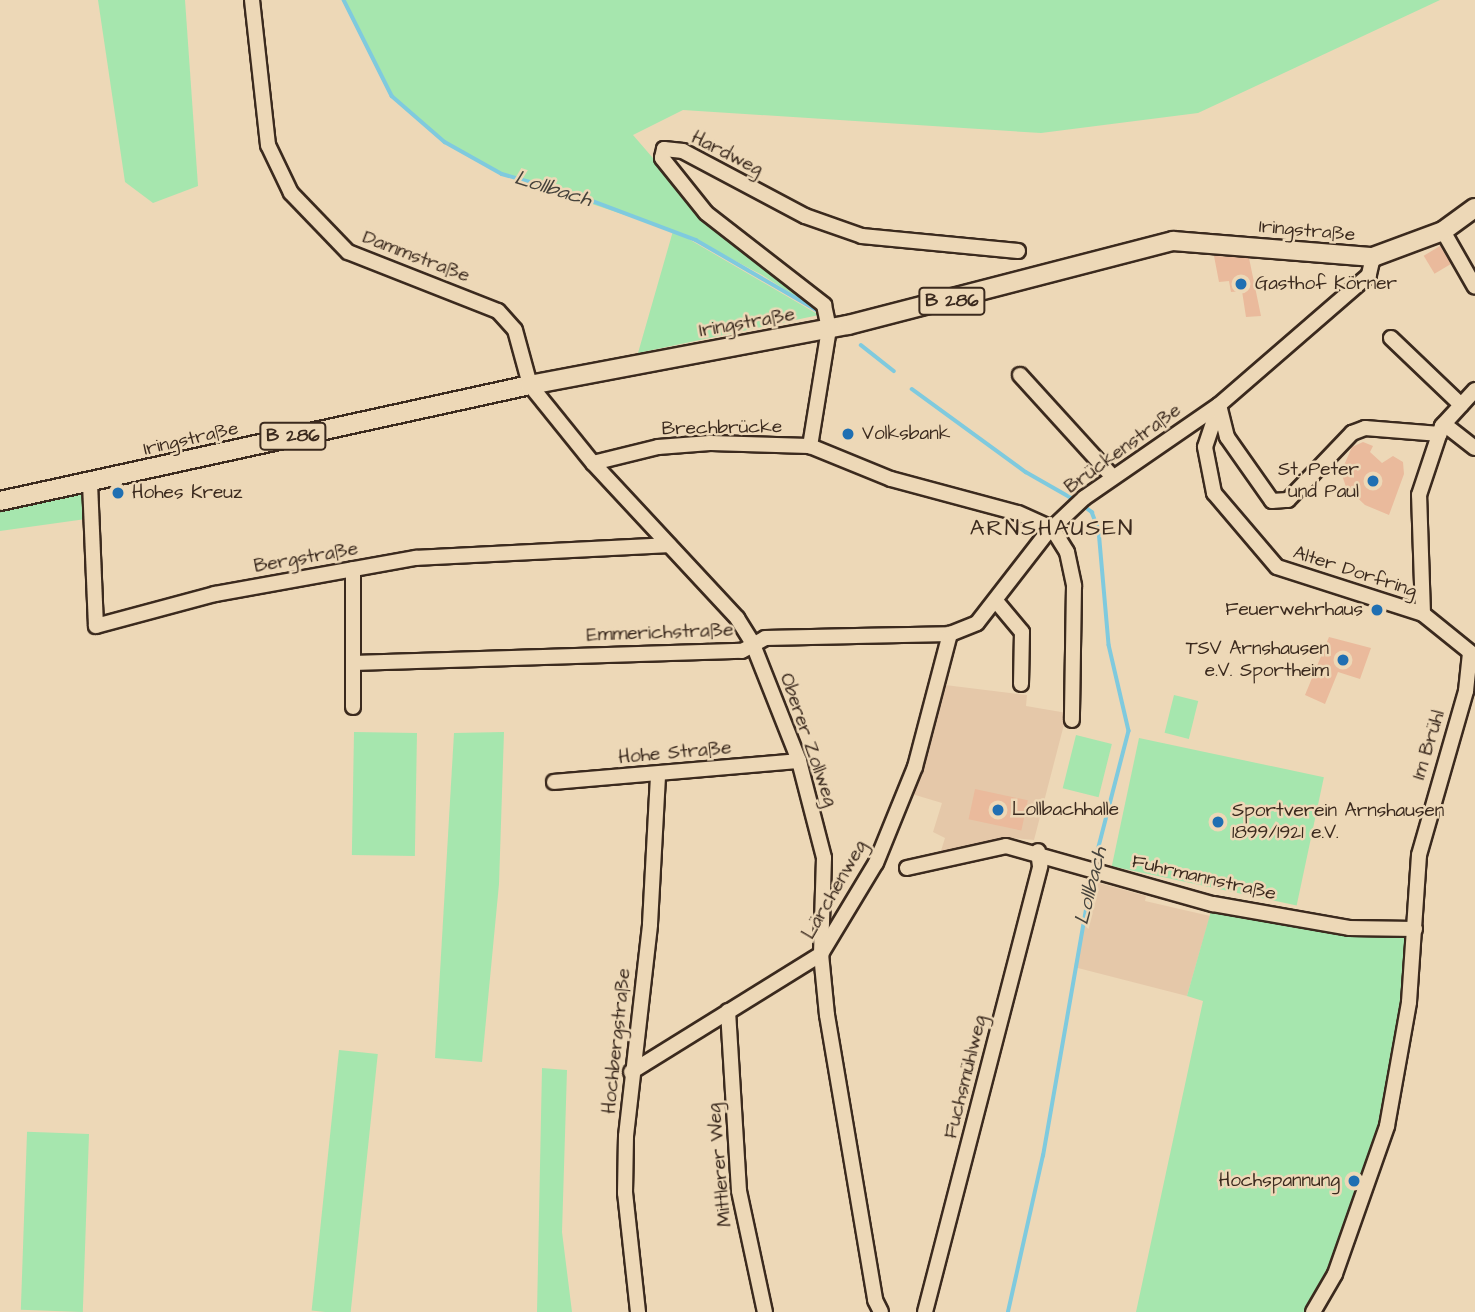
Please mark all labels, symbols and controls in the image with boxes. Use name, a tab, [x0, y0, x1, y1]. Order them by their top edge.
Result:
street label: Hardweg	[688, 126, 766, 182]
water label: Lollbach	[511, 165, 595, 213]
street label: Iringstraße	[1258, 215, 1356, 247]
street label: Dammstraße	[359, 226, 473, 288]
place label: Gasthof Körner	[1255, 273, 1397, 295]
marker: Gasthof Körner	[1233, 276, 1249, 292]
road number: B 286	[917, 286, 987, 316]
street label: Iringstraße	[697, 303, 797, 343]
street label: Brückenstraße	[1060, 399, 1186, 499]
street label: Brechbrücke	[662, 416, 782, 440]
street label: Iringstraße	[141, 417, 241, 461]
road number: B 286	[258, 422, 328, 450]
place label: Volksbank	[862, 423, 950, 445]
marker: Volksbank	[840, 426, 856, 442]
place label: St. Peter und Paul	[1278, 459, 1359, 503]
marker: St. Peter und Paul	[1365, 473, 1381, 489]
place label: Hohes Kreuz	[132, 482, 242, 504]
marker: Hohes Kreuz	[110, 485, 126, 501]
district label: ARNSHAUSEN	[971, 514, 1133, 542]
street label: Bergstraße	[252, 538, 360, 578]
street label: Alter Dorfring	[1290, 541, 1420, 603]
place label: Feuerwehrhaus	[1225, 599, 1363, 621]
marker: Feuerwehrhaus	[1369, 602, 1385, 618]
street label: Emmerichstraße	[586, 619, 734, 647]
place label: TSV Arnshausen e.V. Sportheim	[1186, 638, 1329, 682]
marker: TSV Arnshausen e.V. Sportheim	[1335, 652, 1351, 668]
street label: Oberer Zollweg	[775, 670, 841, 810]
street label: Im Brühl	[1408, 708, 1450, 782]
street label: Hohe Straße	[618, 737, 732, 769]
place label: Lollbachhalle	[1012, 799, 1119, 821]
place label: Sportverein Arnshausen 1899/1921 e.V.	[1232, 800, 1444, 844]
marker: Lollbachhalle	[990, 802, 1006, 818]
marker: Sportverein Arnshausen 1899/1921 e.V.	[1210, 814, 1226, 830]
street label: Lärchenweg	[798, 837, 872, 943]
water label: Lollbach	[1069, 845, 1113, 927]
street label: Fuhrmannstraße	[1130, 850, 1278, 906]
street label: Hochbergstraße	[598, 967, 636, 1115]
street label: Fuchsmühlweg	[940, 1013, 992, 1141]
street label: Mittlerer Weg	[703, 1102, 737, 1228]
place label: Hochspannung	[1219, 1170, 1340, 1192]
marker: Hochspannung	[1346, 1173, 1362, 1189]

